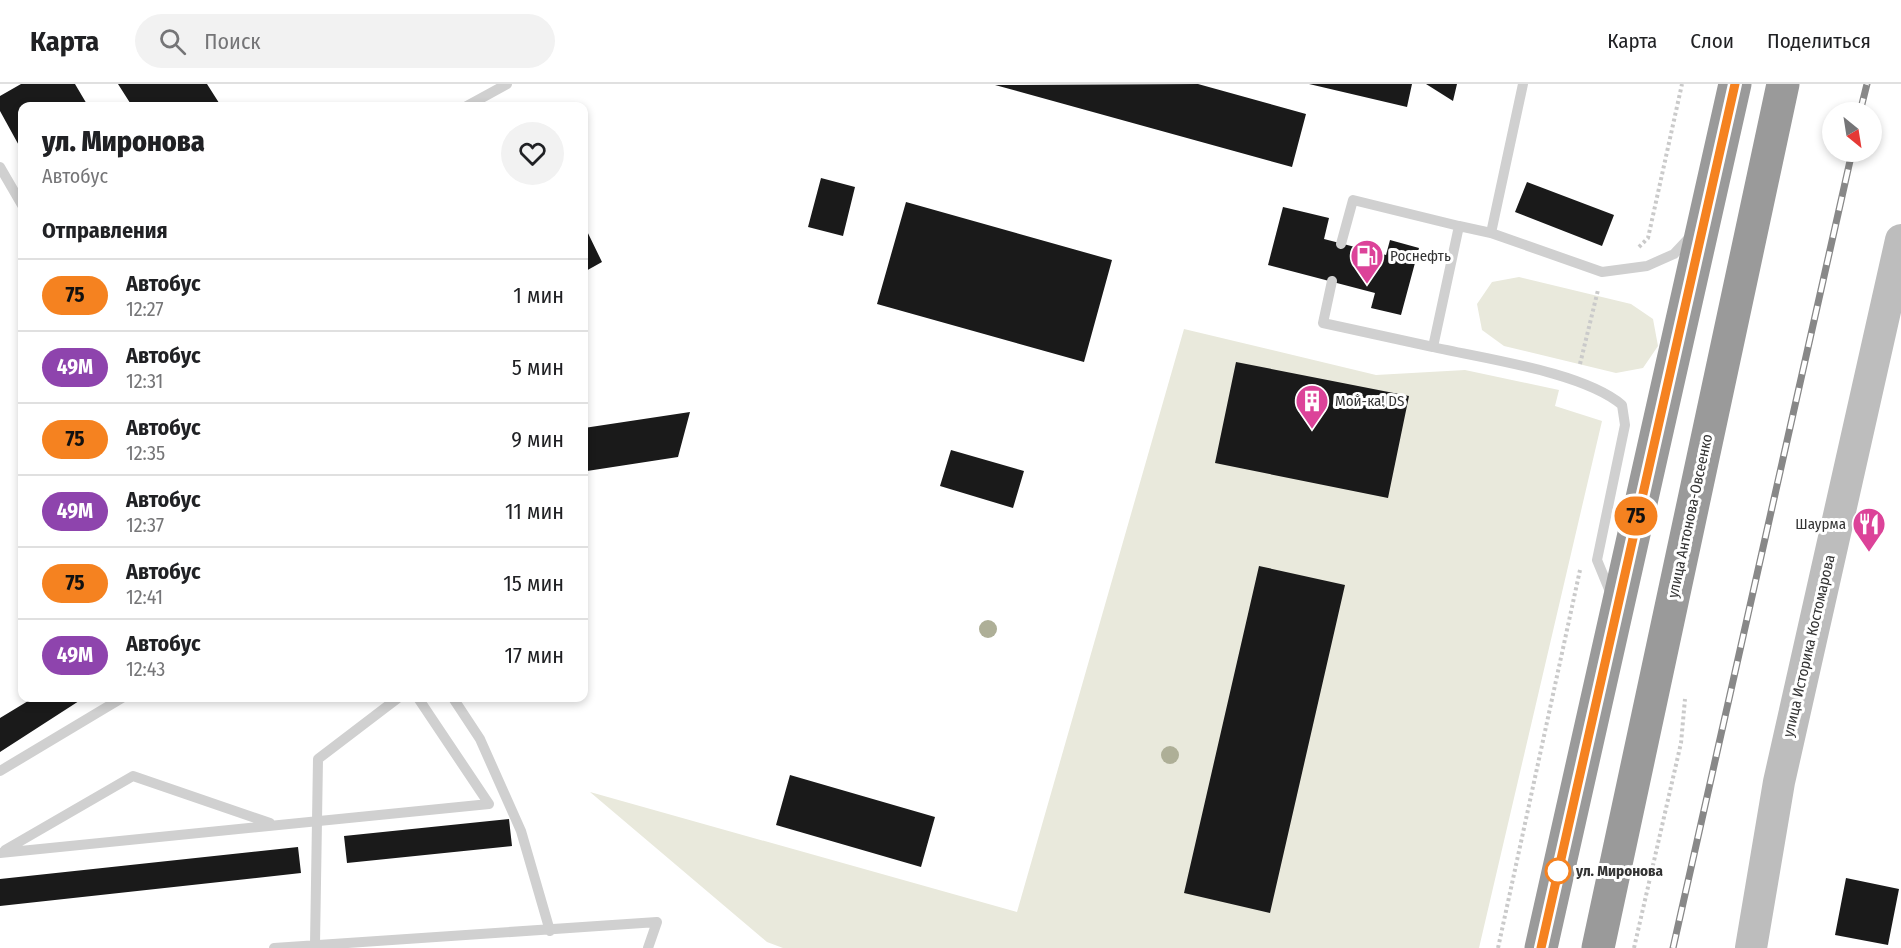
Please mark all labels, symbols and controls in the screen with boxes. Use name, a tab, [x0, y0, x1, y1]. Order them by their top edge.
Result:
search box	[135, 14, 555, 68]
text: Карта	[30, 25, 99, 58]
icon: search	[156, 25, 189, 58]
text: Поиск	[204, 28, 261, 55]
text: Карта	[1607, 28, 1657, 54]
text: Слои	[1690, 28, 1734, 54]
text: Поделиться	[1767, 28, 1871, 54]
north arrow	[1822, 102, 1882, 162]
map controls	[1822, 102, 1882, 162]
button: heart	[501, 122, 564, 185]
text: ул. Миронова	[42, 125, 205, 158]
text: Автобус	[42, 164, 108, 188]
text: Отправления	[42, 217, 168, 244]
fuel station icon: Роснефть	[1349, 238, 1385, 285]
place label: Роснефть	[1390, 247, 1451, 265]
text: Автобус	[126, 270, 201, 297]
text: 75	[65, 282, 85, 308]
text: 1 мин	[513, 282, 564, 309]
text: 12:27	[126, 297, 164, 321]
text: Автобус	[126, 342, 201, 369]
text: 49М	[57, 354, 93, 380]
text: 5 мин	[512, 354, 564, 381]
text: 12:31	[126, 369, 163, 393]
building icon: Мой-ка! DS	[1294, 383, 1330, 430]
place label: Мой-ка! DS	[1335, 392, 1404, 410]
text: Автобус	[126, 414, 201, 441]
text: 75	[65, 426, 85, 452]
text: 9 мин	[511, 426, 564, 453]
street label: улица Антонова-Овсеенко	[1664, 432, 1716, 600]
text: 12:35	[126, 441, 165, 465]
text: Автобус	[126, 486, 201, 513]
line badge: 75	[1609, 496, 1663, 536]
text: 49М	[57, 498, 93, 524]
text: 11 мин	[505, 498, 564, 525]
text: 75	[1626, 503, 1646, 529]
restaurant icon: Шаурма	[1851, 506, 1887, 553]
text: 12:37	[126, 513, 164, 537]
place label: Шаурма	[1795, 515, 1846, 533]
street label: улица Историка Костомарова	[1779, 553, 1839, 739]
text: Автобус	[126, 558, 201, 585]
text: 75	[65, 570, 85, 596]
text: 15 мин	[503, 570, 564, 597]
text: 12:41	[126, 585, 163, 609]
text: Автобус	[126, 630, 201, 657]
text: 49М	[57, 642, 93, 668]
text: 17 мин	[504, 642, 564, 669]
text: 12:43	[126, 657, 165, 681]
marker: ул. Миронова	[1545, 858, 1571, 884]
place label: ул. Миронова	[1575, 862, 1664, 880]

